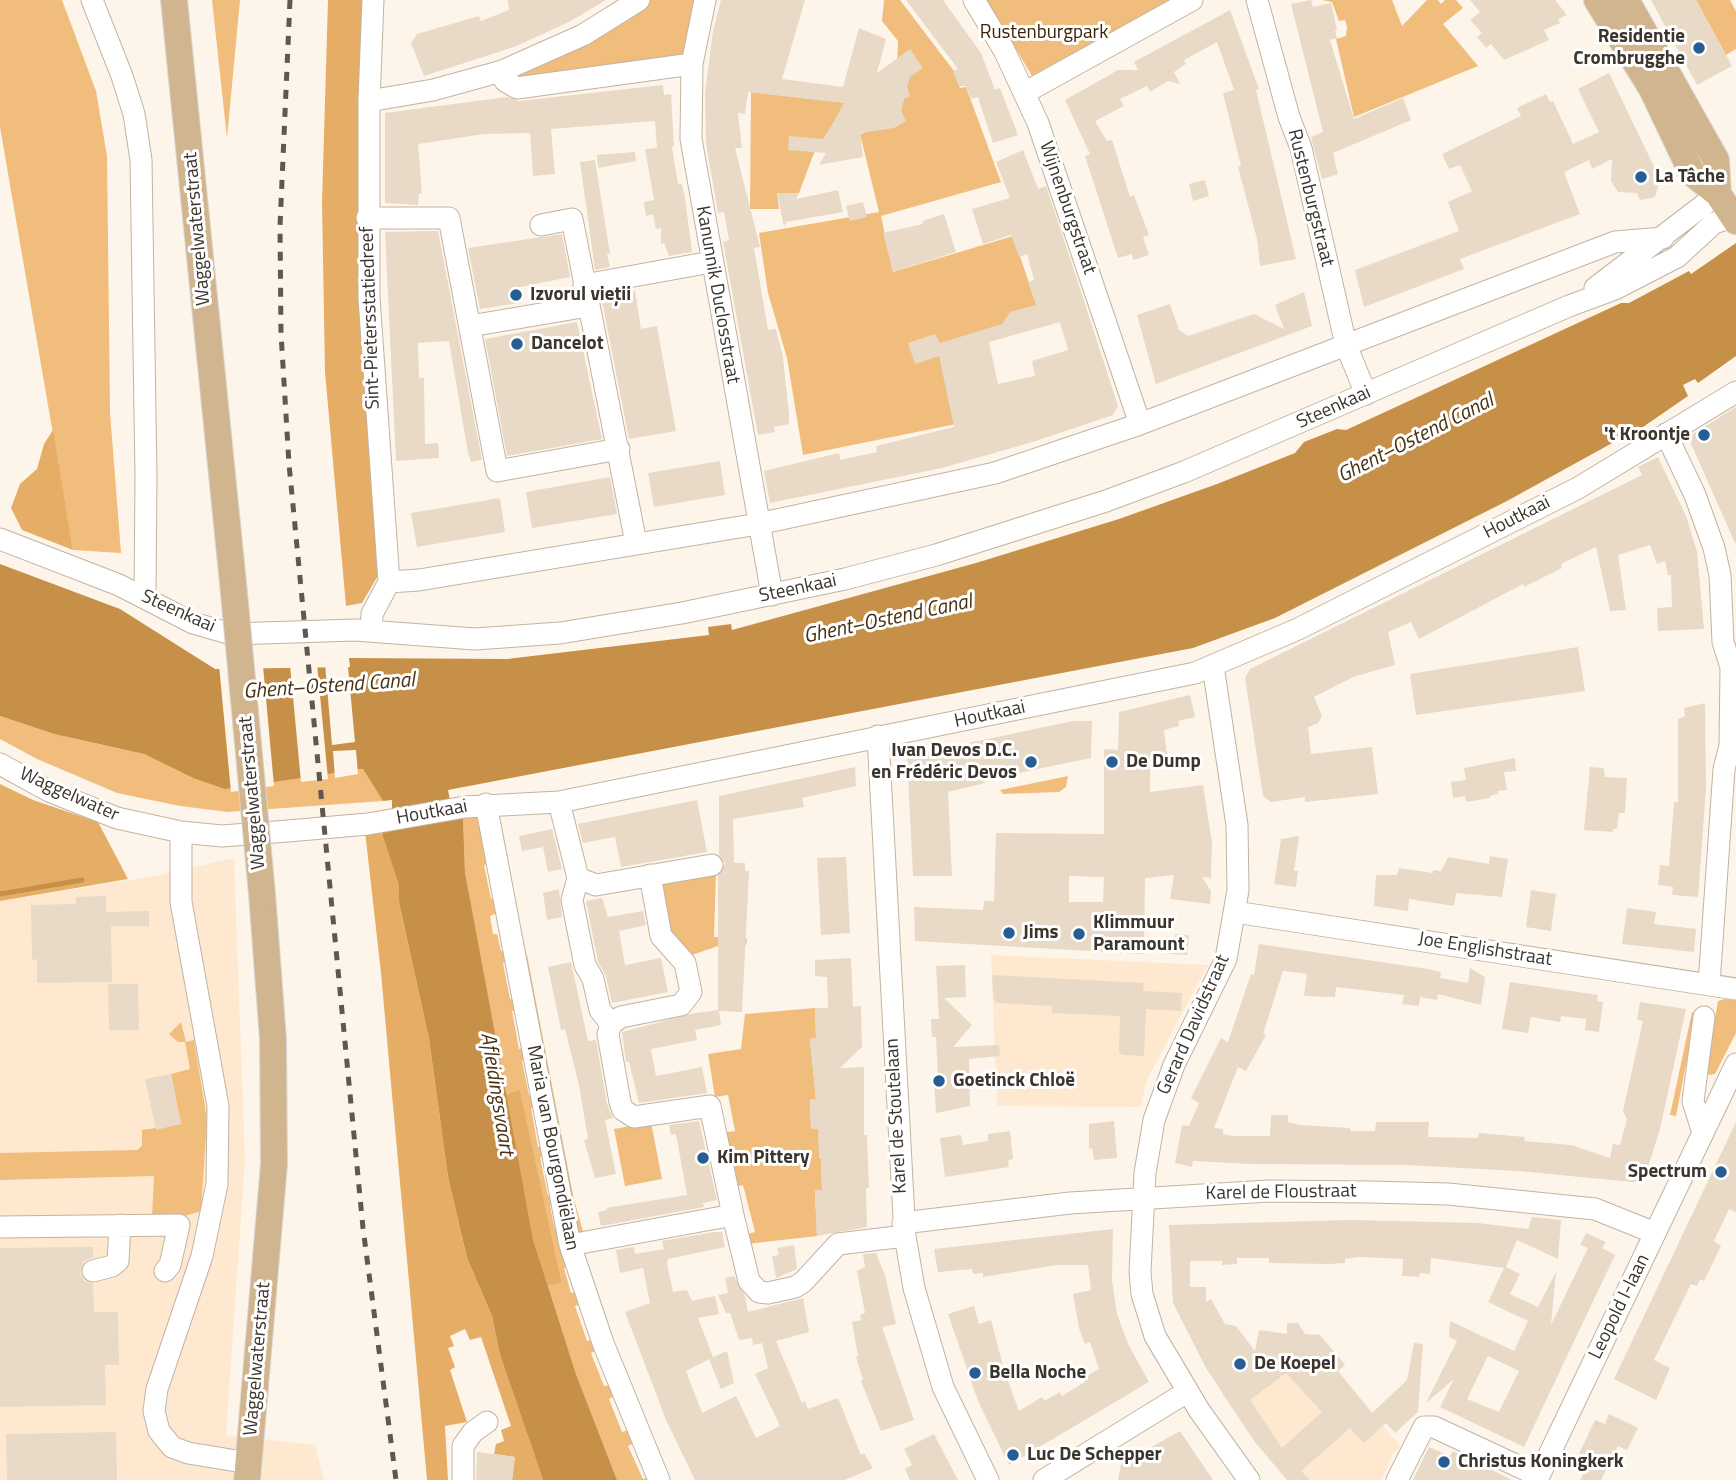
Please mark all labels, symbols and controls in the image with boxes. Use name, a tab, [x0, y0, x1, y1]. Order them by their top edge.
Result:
park label: Rustenburgpark	[980, 22, 1108, 44]
place label: Residentie Crombrugghe	[1573, 26, 1685, 70]
marker: Residentie Crombrugghe	[1691, 40, 1707, 56]
street label: Rustenburgstraat	[1282, 127, 1338, 269]
street label: Wijnenburgstraat	[1034, 138, 1100, 278]
street label: Waggelwaterstraat	[180, 151, 216, 307]
place label: La Tâche	[1655, 166, 1725, 188]
marker: La Tâche	[1633, 169, 1649, 185]
street label: Kanunnik Duclosstraat	[690, 204, 744, 386]
street label: Sint-Pietersstatiedreef	[356, 226, 386, 410]
place label: Izvorul vieţii	[530, 284, 631, 306]
marker: Izvorul vieţii	[508, 287, 524, 303]
place label: Dancelot	[531, 333, 604, 355]
marker: Dancelot	[509, 336, 525, 352]
street label: Steenkaai	[1294, 382, 1374, 434]
water label: Ghent–Ostend Canal	[1334, 389, 1498, 489]
place label: 't Kroontje	[1604, 424, 1690, 446]
marker: 't Kroontje	[1696, 427, 1712, 443]
street label: Houtkaai	[1480, 492, 1554, 544]
street label: Steenkaai	[757, 570, 839, 608]
street label: Steenkaai	[138, 586, 218, 638]
water label: Ghent–Ostend Canal	[801, 590, 975, 650]
water label: Ghent–Ostend Canal	[243, 668, 415, 706]
street label: Houtkaai	[953, 696, 1027, 734]
street label: Waggelwaterstraat	[235, 715, 271, 871]
place label: Ivan Devos D.C. en Frédéric Devos	[871, 740, 1017, 784]
place label: De Dump	[1126, 751, 1201, 773]
marker: Ivan Devos D.C. en Frédéric Devos	[1023, 754, 1039, 770]
marker: De Dump	[1104, 754, 1120, 770]
street label: Waggelwater	[16, 763, 122, 827]
street label: Houtkaai	[395, 796, 469, 830]
place label: Klimmuur Paramount	[1093, 912, 1185, 956]
place label: Jims	[1023, 922, 1059, 944]
marker: Jims	[1001, 925, 1017, 941]
marker: Klimmuur Paramount	[1071, 926, 1087, 942]
street label: Joe Englishstraat	[1417, 928, 1553, 972]
street label: Gerard Davidstraat	[1153, 951, 1235, 1099]
water label: Afleidingsvaart	[474, 1031, 518, 1157]
street label: Karel de Stoutelaan	[882, 1038, 912, 1194]
street label: Maria van Bourgondiëlaan	[521, 1043, 583, 1253]
place label: Goetinck Chloë	[953, 1070, 1075, 1092]
marker: Goetinck Chloë	[931, 1073, 947, 1089]
place label: Kim Pittery	[717, 1147, 809, 1169]
marker: Kim Pittery	[695, 1150, 711, 1166]
place label: Spectrum	[1628, 1161, 1707, 1183]
marker: Spectrum	[1713, 1164, 1729, 1180]
street label: Karel de Floustraat	[1205, 1180, 1357, 1206]
street label: Leopold I-laan	[1585, 1251, 1655, 1363]
street label: Waggelwaterstraat	[240, 1281, 276, 1437]
place label: De Koepel	[1254, 1353, 1336, 1375]
marker: De Koepel	[1232, 1356, 1248, 1372]
place label: Bella Noche	[989, 1362, 1086, 1384]
marker: Bella Noche	[967, 1365, 983, 1381]
place label: Luc De Schepper	[1027, 1444, 1162, 1466]
marker: Luc De Schepper	[1005, 1447, 1021, 1463]
place label: Christus Koningkerk	[1458, 1451, 1624, 1473]
marker: Christus Koningkerk	[1436, 1454, 1452, 1470]

